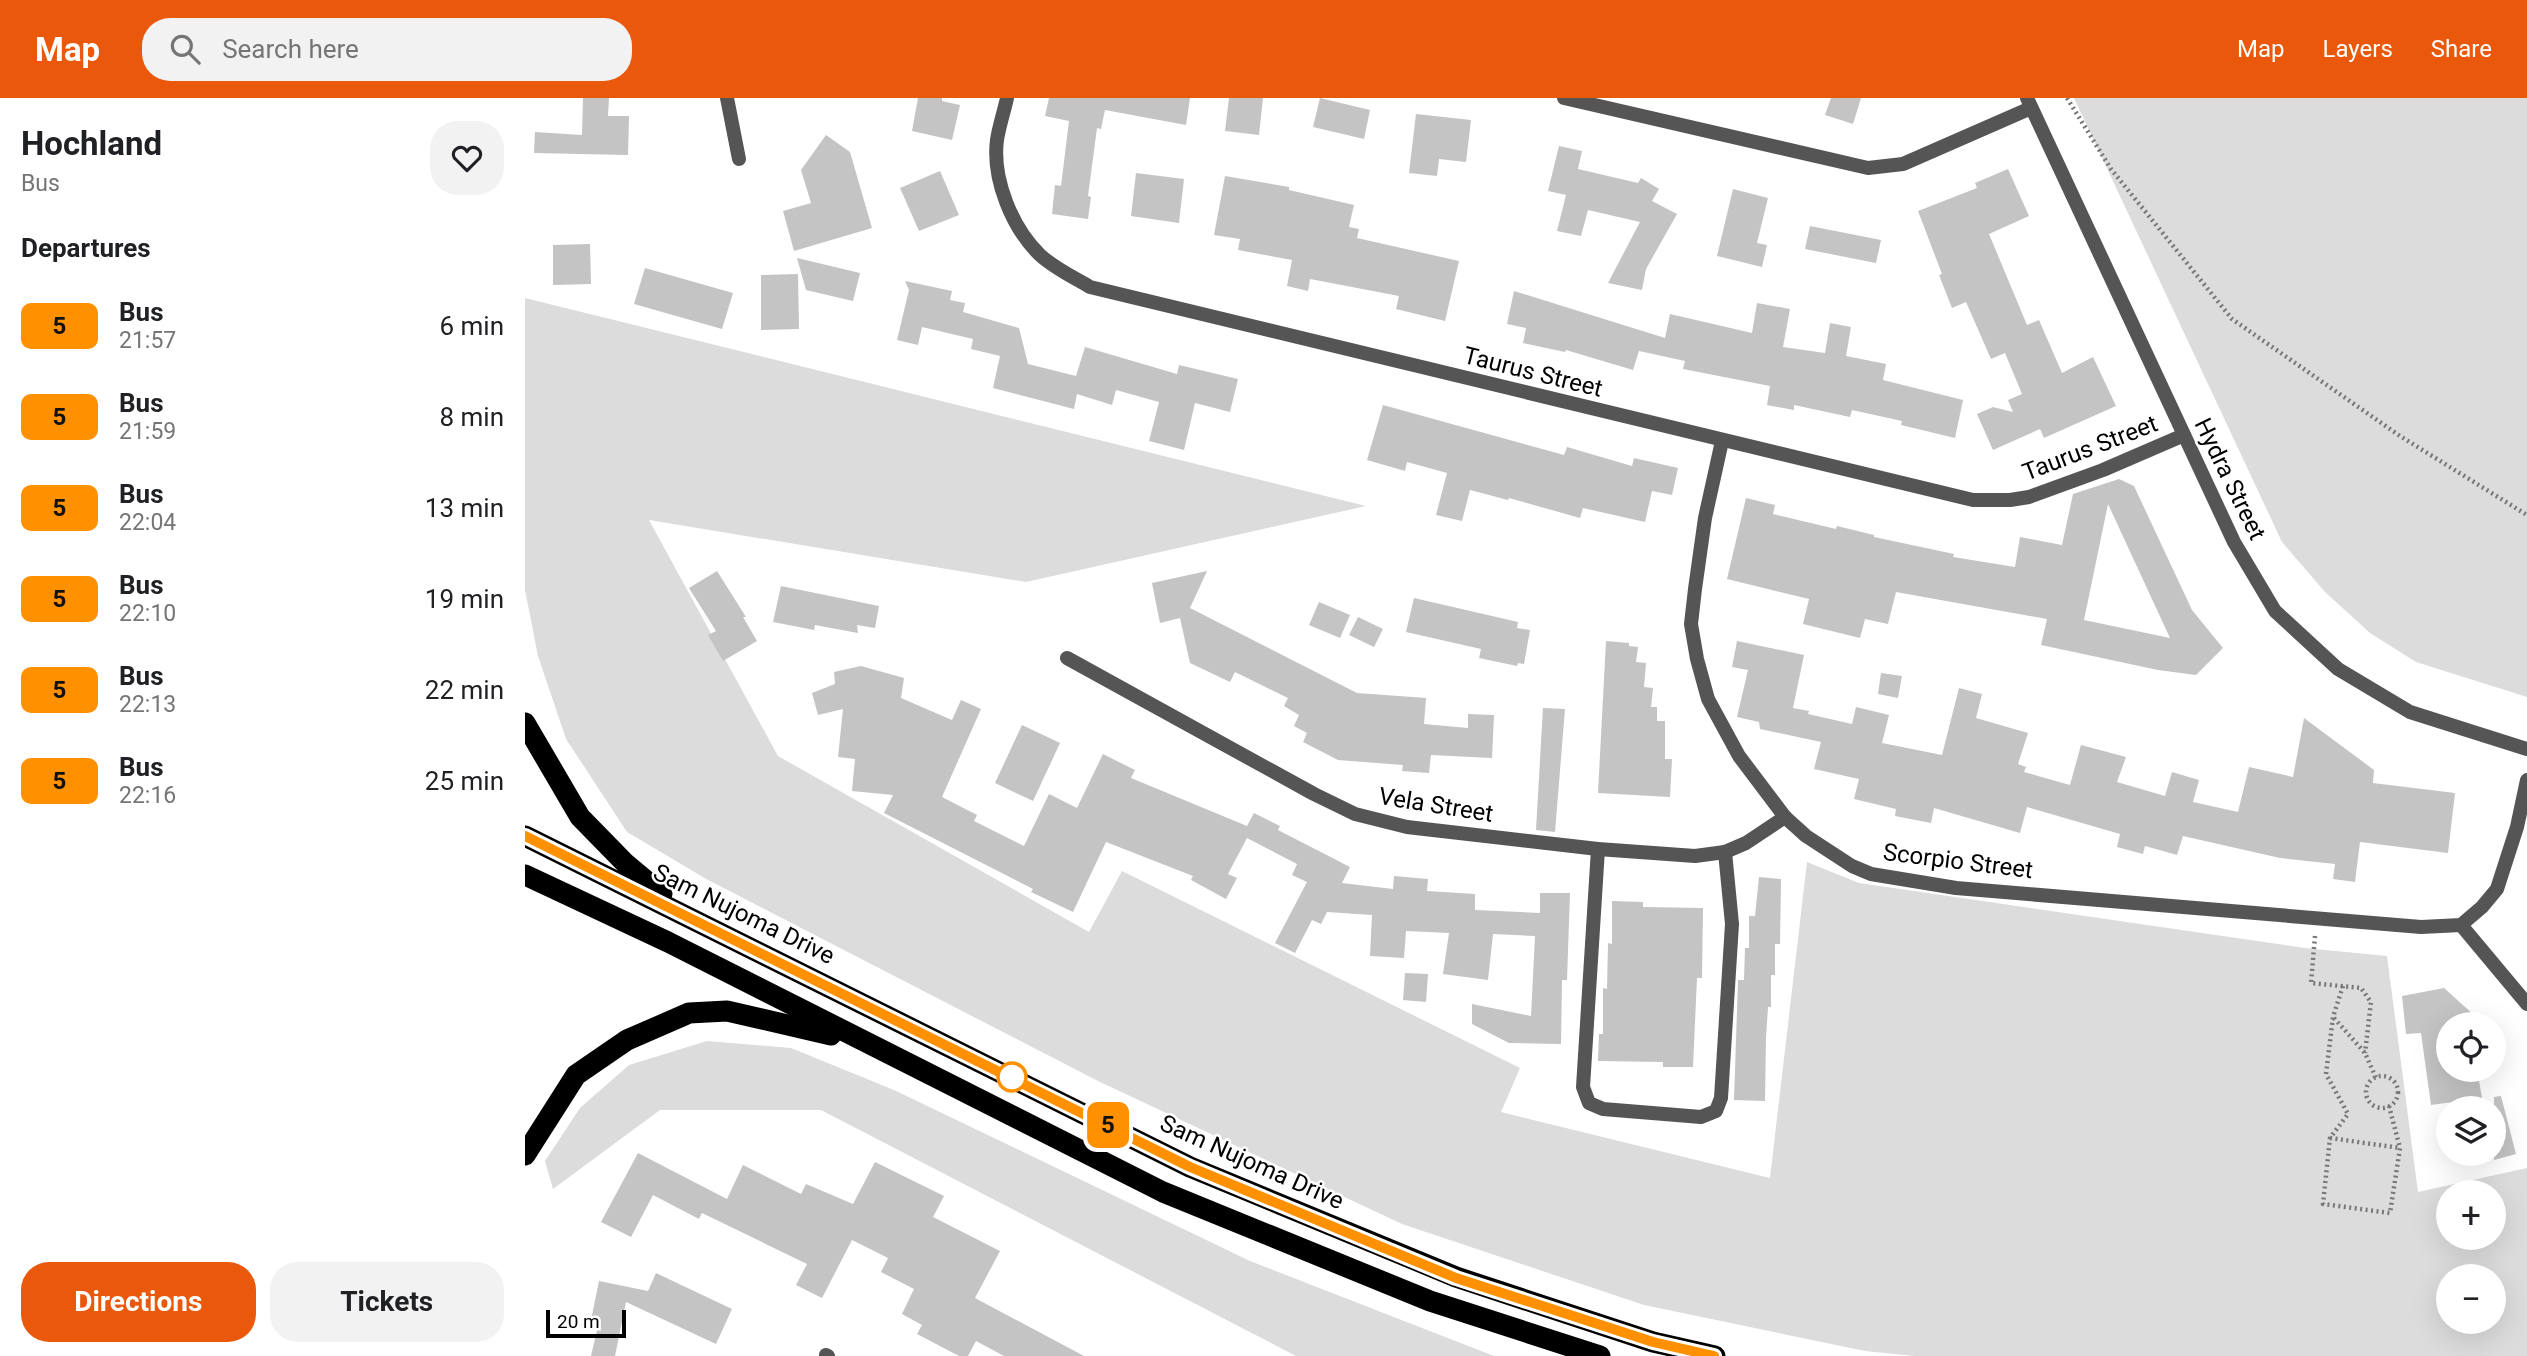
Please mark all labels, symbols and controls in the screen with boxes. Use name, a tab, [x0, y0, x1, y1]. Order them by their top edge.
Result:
search box	[142, 18, 632, 81]
text: Map	[35, 30, 100, 69]
icon: search	[166, 30, 204, 68]
text: Search here	[222, 34, 359, 64]
text: Map	[2237, 35, 2285, 63]
text: Layers	[2323, 35, 2393, 63]
text: Share	[2431, 35, 2492, 63]
button: heart	[430, 121, 504, 195]
text: Hochland	[21, 124, 162, 163]
text: Bus	[21, 170, 60, 197]
text: Departures	[21, 233, 151, 263]
text: Bus	[119, 297, 164, 327]
text: 6 min	[439, 311, 504, 341]
text: 5	[53, 312, 66, 340]
text: 21:57	[119, 327, 176, 354]
street label: Taurus Street	[1461, 341, 1606, 403]
text: Bus	[119, 388, 164, 418]
text: 8 min	[439, 402, 504, 432]
text: 5	[53, 403, 66, 431]
street label: Taurus Street	[2019, 409, 2162, 487]
street label: Hydra Street	[2189, 414, 2272, 545]
text: 21:59	[119, 418, 176, 445]
text: Bus	[119, 479, 164, 509]
text: 13 min	[425, 493, 504, 523]
text: 5	[53, 494, 66, 522]
text: 22:04	[119, 509, 176, 536]
text: Bus	[119, 570, 164, 600]
text: 19 min	[425, 584, 504, 614]
text: 5	[53, 585, 66, 613]
text: 22:10	[119, 600, 176, 627]
text: Bus	[119, 661, 164, 691]
text: 22 min	[425, 675, 504, 705]
text: 5	[53, 676, 66, 704]
text: 22:13	[119, 691, 176, 718]
text: Bus	[119, 752, 164, 782]
text: 25 min	[425, 766, 504, 796]
text: 5	[53, 767, 66, 795]
text: 22:16	[119, 782, 176, 809]
street label: Vela Street	[1377, 782, 1495, 828]
street label: Scorpio Street	[1881, 838, 2035, 884]
street label: Sam Nujoma Drive	[649, 858, 839, 970]
map controls	[2436, 1012, 2506, 1334]
button: locate	[2436, 1012, 2506, 1082]
unlabelled marker	[997, 1062, 1027, 1092]
button: layers	[2436, 1096, 2506, 1166]
line badge: 5	[1085, 1102, 1131, 1148]
street label: Sam Nujoma Drive	[1156, 1109, 1348, 1215]
text: 5	[1101, 1111, 1115, 1139]
button: +	[2436, 1180, 2506, 1250]
button: Directions	[21, 1262, 256, 1342]
button: Tickets	[270, 1262, 504, 1342]
button: −	[2436, 1264, 2506, 1334]
scale bar	[546, 1307, 627, 1339]
text: 20 m	[557, 1310, 600, 1333]

